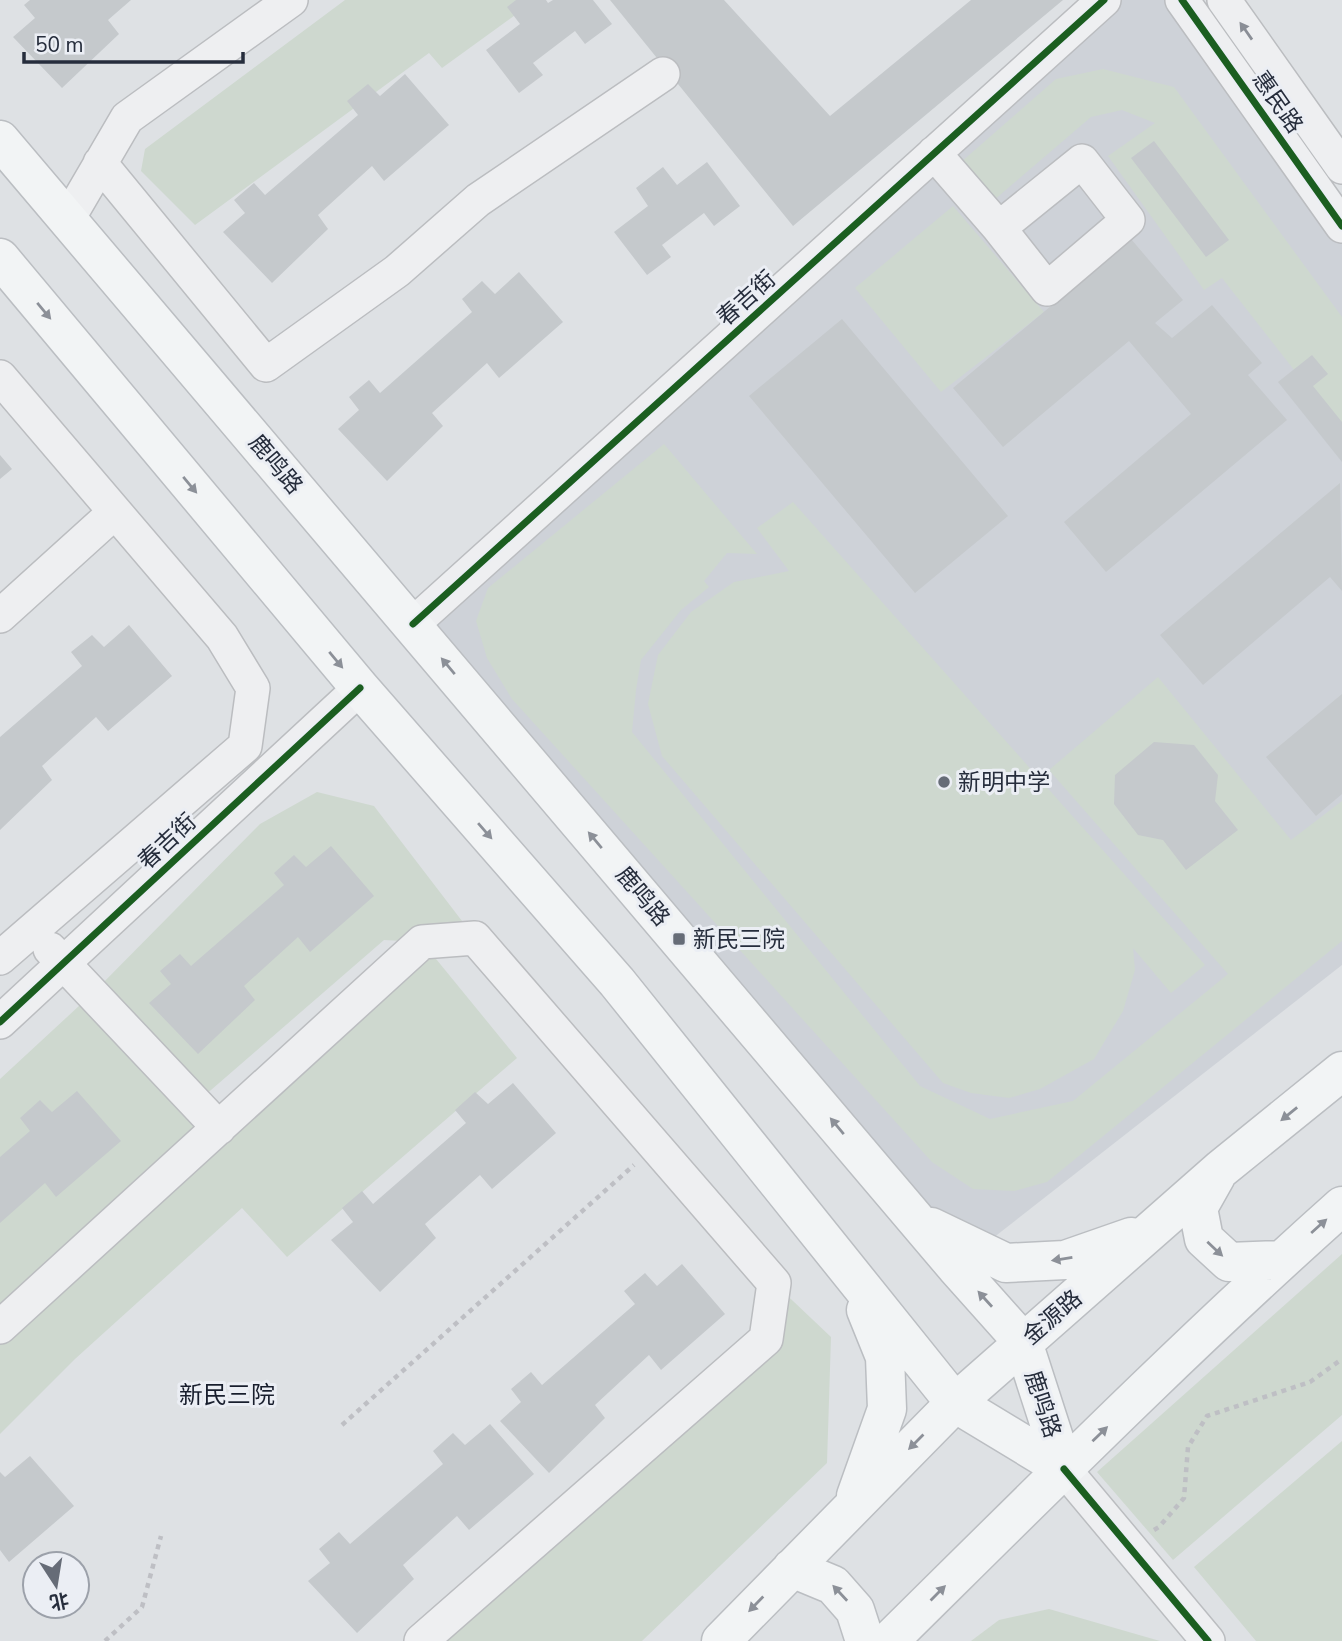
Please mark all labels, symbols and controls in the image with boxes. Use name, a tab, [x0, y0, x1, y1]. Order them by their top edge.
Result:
scale bar	[24, 21, 243, 65]
one-way arrow	[1239, 22, 1253, 40]
text: 50 m	[35, 31, 84, 59]
street label: 惠民路	[1245, 65, 1310, 139]
street label: 春吉街	[710, 264, 782, 333]
one-way arrow	[36, 302, 51, 319]
street label: 鹿鸣路	[242, 428, 310, 501]
one-way arrow	[182, 477, 197, 494]
one-way arrow	[328, 651, 343, 668]
one-way arrow	[441, 658, 456, 676]
place label: 新明中学	[958, 767, 1050, 798]
marker: 新明中学	[936, 774, 952, 790]
street label: 春吉街	[132, 807, 203, 876]
one-way arrow	[477, 822, 493, 840]
one-way arrow	[587, 831, 603, 849]
street label: 鹿鸣路	[609, 860, 677, 933]
place label: 新民三院	[693, 924, 785, 955]
marker: 新民三院	[671, 931, 687, 947]
one-way arrow	[1280, 1106, 1297, 1121]
one-way arrow	[829, 1117, 845, 1135]
one-way arrow	[1310, 1219, 1327, 1235]
one-way arrow	[1206, 1241, 1223, 1257]
one-way arrow	[1051, 1254, 1073, 1265]
street label: 金源路	[1016, 1283, 1089, 1352]
one-way arrow	[977, 1290, 993, 1308]
street label: 鹿鸣路	[1017, 1367, 1068, 1442]
district label: 新民三院	[179, 1379, 275, 1411]
one-way arrow	[1091, 1426, 1108, 1442]
one-way arrow	[908, 1434, 925, 1451]
north arrow	[21, 1550, 91, 1620]
one-way arrow	[832, 1584, 848, 1602]
one-way arrow	[930, 1585, 946, 1601]
text: 北	[47, 1586, 71, 1615]
one-way arrow	[748, 1596, 765, 1613]

